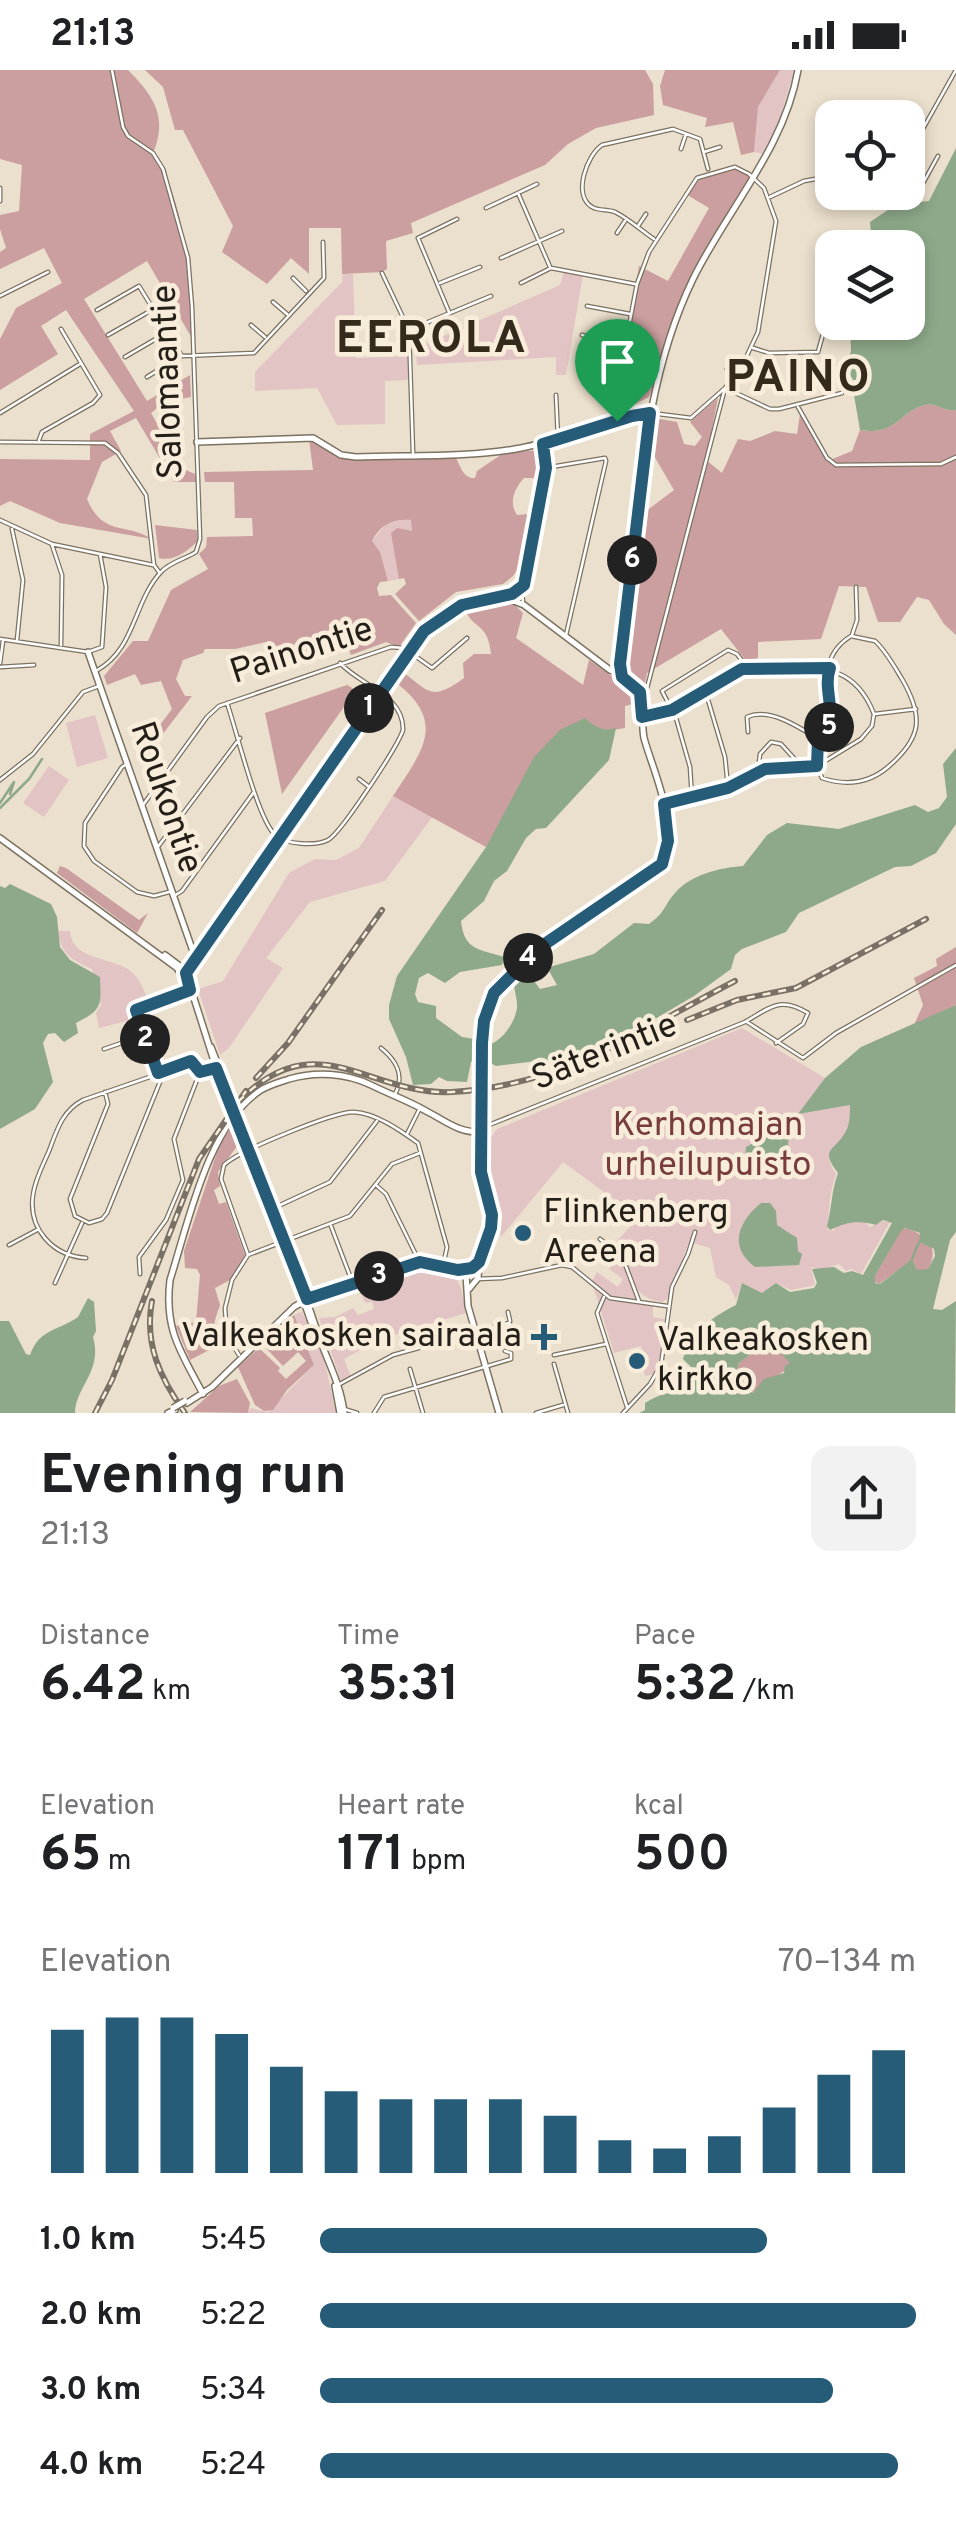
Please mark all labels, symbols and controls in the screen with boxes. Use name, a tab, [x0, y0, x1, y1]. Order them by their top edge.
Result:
text: 21:13	[50, 11, 136, 60]
map controls	[815, 100, 925, 340]
button: locate	[815, 100, 925, 210]
button: layers	[815, 230, 925, 340]
street label: Salomaantie	[144, 284, 194, 480]
district label: EEROLA	[336, 312, 528, 369]
pin	[575, 319, 660, 422]
icon: arrive	[590, 334, 645, 389]
district label: PAINO	[726, 351, 872, 408]
pin: 6	[607, 535, 657, 585]
text: 6	[623, 542, 641, 578]
street label: Painontie	[225, 608, 379, 696]
pin: 1	[344, 683, 394, 733]
text: 1	[363, 690, 375, 726]
pin: 5	[804, 702, 854, 752]
text: 5	[820, 709, 838, 745]
street label: Roukontie	[118, 716, 212, 880]
pin: 4	[503, 933, 553, 983]
text: 4	[519, 940, 537, 976]
street label: Säterintie	[526, 1004, 684, 1102]
pin: 2	[120, 1014, 170, 1064]
text: 2	[136, 1021, 154, 1057]
park label: Kerhomajan urheilupuisto	[604, 1104, 812, 1188]
place label: Flinkenberg Areena	[543, 1191, 729, 1275]
marker: Flinkenberg Areena	[512, 1222, 534, 1244]
pin: 3	[354, 1251, 404, 1301]
text: 3	[371, 1258, 387, 1294]
place label: Valkeakosken sairaala	[181, 1315, 522, 1359]
place label: Valkeakosken kirkko	[657, 1319, 869, 1403]
marker: Valkeakosken sairaala	[531, 1324, 557, 1350]
marker: Valkeakosken kirkko	[626, 1350, 648, 1372]
text: Evening run	[40, 1443, 347, 1513]
button: share	[811, 1446, 916, 1551]
text: 21:13	[40, 1516, 110, 1556]
text: Distance	[40, 1619, 150, 1655]
text: Time	[337, 1619, 400, 1655]
text: Pace	[634, 1619, 696, 1655]
text: 6.42	[40, 1655, 146, 1718]
text: 35:31	[337, 1655, 460, 1718]
text: 5:32	[634, 1655, 736, 1718]
text: km	[146, 1674, 191, 1710]
text: /km	[736, 1674, 795, 1710]
text: Elevation	[40, 1789, 155, 1825]
text: Heart rate	[337, 1789, 465, 1825]
text: kcal	[634, 1789, 684, 1825]
text: 65	[40, 1825, 101, 1888]
text: 171	[337, 1825, 405, 1888]
text: 500	[634, 1825, 730, 1888]
text: m	[101, 1844, 132, 1880]
text: bpm	[405, 1844, 466, 1880]
text: Elevation	[40, 1943, 172, 1983]
text: 70–134 m	[778, 1943, 916, 1983]
text: 1.0 km	[40, 2221, 136, 2261]
text: 5:45	[200, 2221, 267, 2261]
text: 2.0 km	[40, 2296, 142, 2336]
text: 5:22	[200, 2296, 266, 2336]
text: 3.0 km	[40, 2371, 141, 2411]
text: 5:34	[200, 2371, 266, 2411]
text: 4.0 km	[40, 2446, 143, 2486]
text: 5:24	[200, 2446, 266, 2486]

